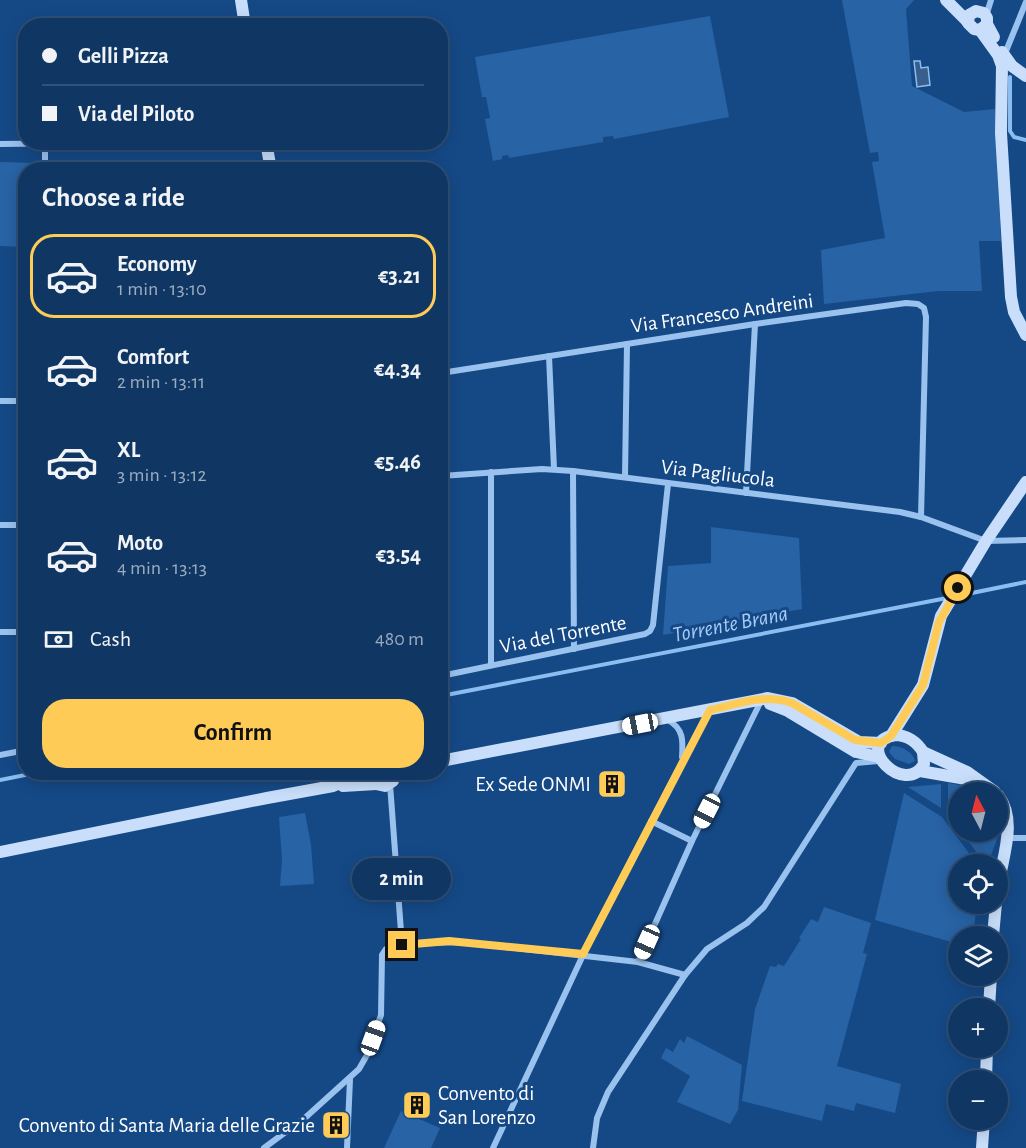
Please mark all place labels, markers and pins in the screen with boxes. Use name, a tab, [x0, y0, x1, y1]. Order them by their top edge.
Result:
building icon: Ex Sede ONMI	[596, 768, 628, 800]
place label: Ex Sede ONMI	[475, 774, 591, 795]
place label: Convento di San Lorenzo	[438, 1083, 536, 1128]
building icon: Convento di San Lorenzo	[401, 1089, 433, 1121]
building icon: Convento di Santa Maria delle Grazie	[320, 1109, 352, 1141]
place label: Convento di Santa Maria delle Grazie	[19, 1115, 315, 1136]

